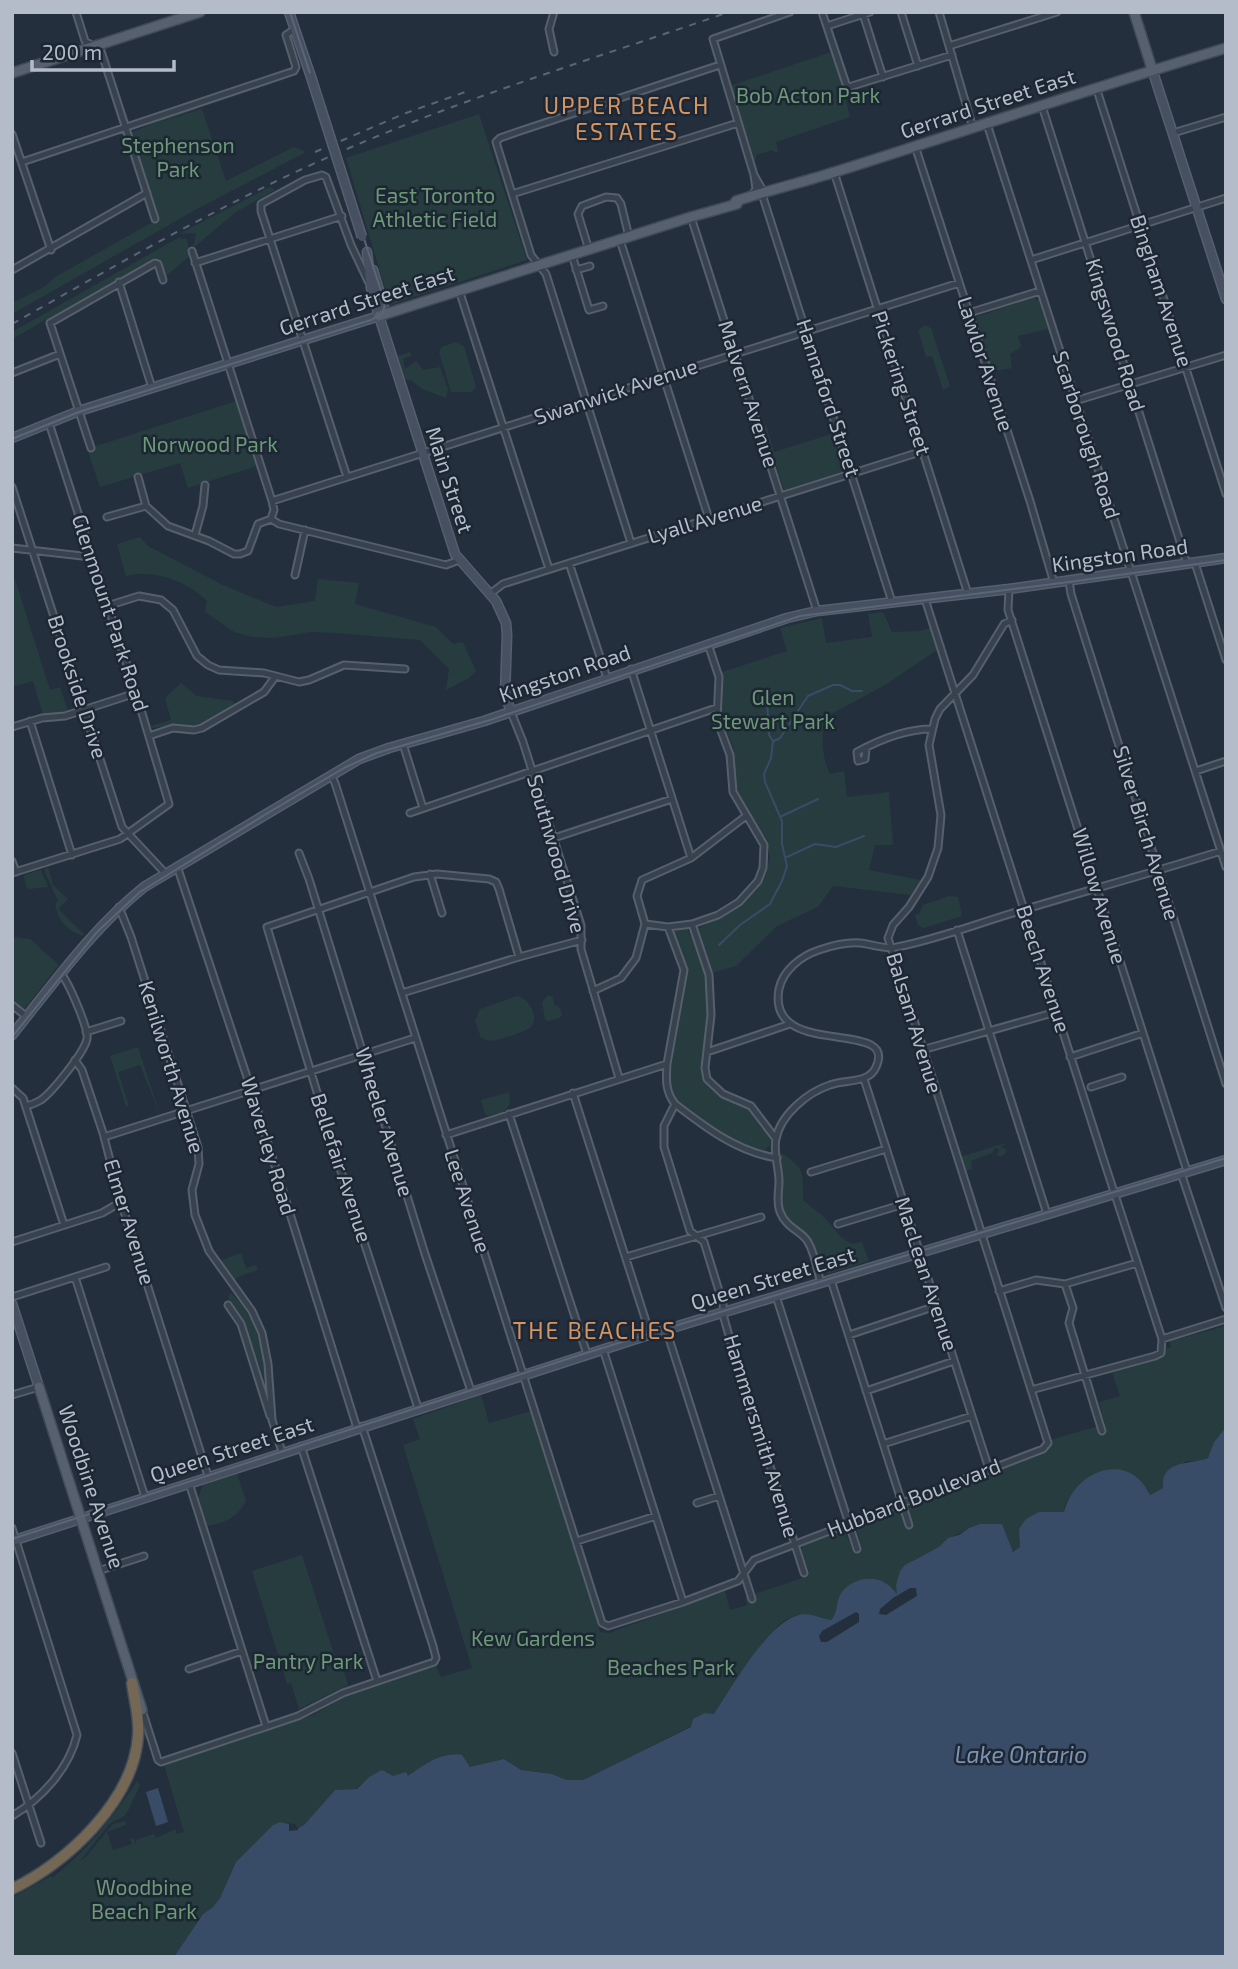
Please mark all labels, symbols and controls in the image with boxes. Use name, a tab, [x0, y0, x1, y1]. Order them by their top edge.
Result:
scale bar	[32, 28, 173, 72]
text: 200 m	[42, 39, 102, 64]
street label: Gerrard Street East	[897, 62, 1078, 143]
park label: Bob Acton Park	[736, 82, 880, 107]
district label: UPPER BEACH ESTATES	[544, 91, 710, 145]
park label: Stephenson Park	[121, 132, 235, 181]
park label: East Toronto Athletic Field	[373, 182, 497, 231]
street label: Bingham Avenue	[1126, 211, 1199, 370]
street label: Kingswood Road	[1081, 255, 1152, 414]
street label: Gerrard Street East	[276, 259, 457, 340]
street label: Lawlor Avenue	[953, 293, 1020, 434]
street label: Pickering Street	[867, 307, 938, 458]
street label: Hannaford Street	[792, 315, 867, 480]
street label: Malvern Avenue	[714, 317, 785, 470]
street label: Scarborough Road	[1049, 347, 1126, 522]
street label: Swanwick Avenue	[531, 352, 700, 429]
street label: Main Street	[421, 423, 479, 536]
park label: Norwood Park	[142, 431, 278, 456]
street label: Lyall Avenue	[644, 489, 765, 548]
street label: Glenmount Park Road	[68, 511, 155, 714]
street label: Kingston Road	[1050, 533, 1190, 576]
street label: Brookside Drive	[43, 612, 113, 761]
street label: Kingston Road	[495, 638, 634, 707]
park label: Glen Stewart Park	[711, 684, 835, 733]
street label: Silver Birch Avenue	[1109, 742, 1186, 923]
street label: Southwood Drive	[523, 772, 592, 936]
street label: Willow Avenue	[1068, 825, 1133, 967]
street label: Beech Avenue	[1012, 902, 1077, 1035]
street label: Balsam Avenue	[882, 949, 949, 1096]
street label: Kenilworth Avenue	[134, 977, 211, 1156]
street label: Wheeler Avenue	[351, 1044, 420, 1199]
street label: Waverley Road	[237, 1074, 302, 1218]
street label: Bellefair Avenue	[307, 1090, 378, 1245]
street label: Lee Avenue	[440, 1145, 497, 1256]
street label: Elmer Avenue	[99, 1156, 161, 1287]
street label: MacLean Avenue	[891, 1193, 964, 1354]
street label: Queen Street East	[687, 1241, 858, 1315]
district label: THE BEACHES	[513, 1316, 677, 1344]
street label: Hammersmith Avenue	[720, 1331, 805, 1540]
street label: Woodbine Avenue	[54, 1402, 131, 1572]
street label: Queen Street East	[147, 1410, 317, 1488]
street label: Hubbard Boulevard	[823, 1452, 1004, 1541]
park label: Kew Gardens	[471, 1625, 595, 1650]
park label: Pantry Park	[253, 1648, 364, 1673]
park label: Beaches Park	[607, 1654, 735, 1679]
water label: Lake Ontario	[955, 1740, 1087, 1768]
park label: Woodbine Beach Park	[91, 1874, 197, 1923]

